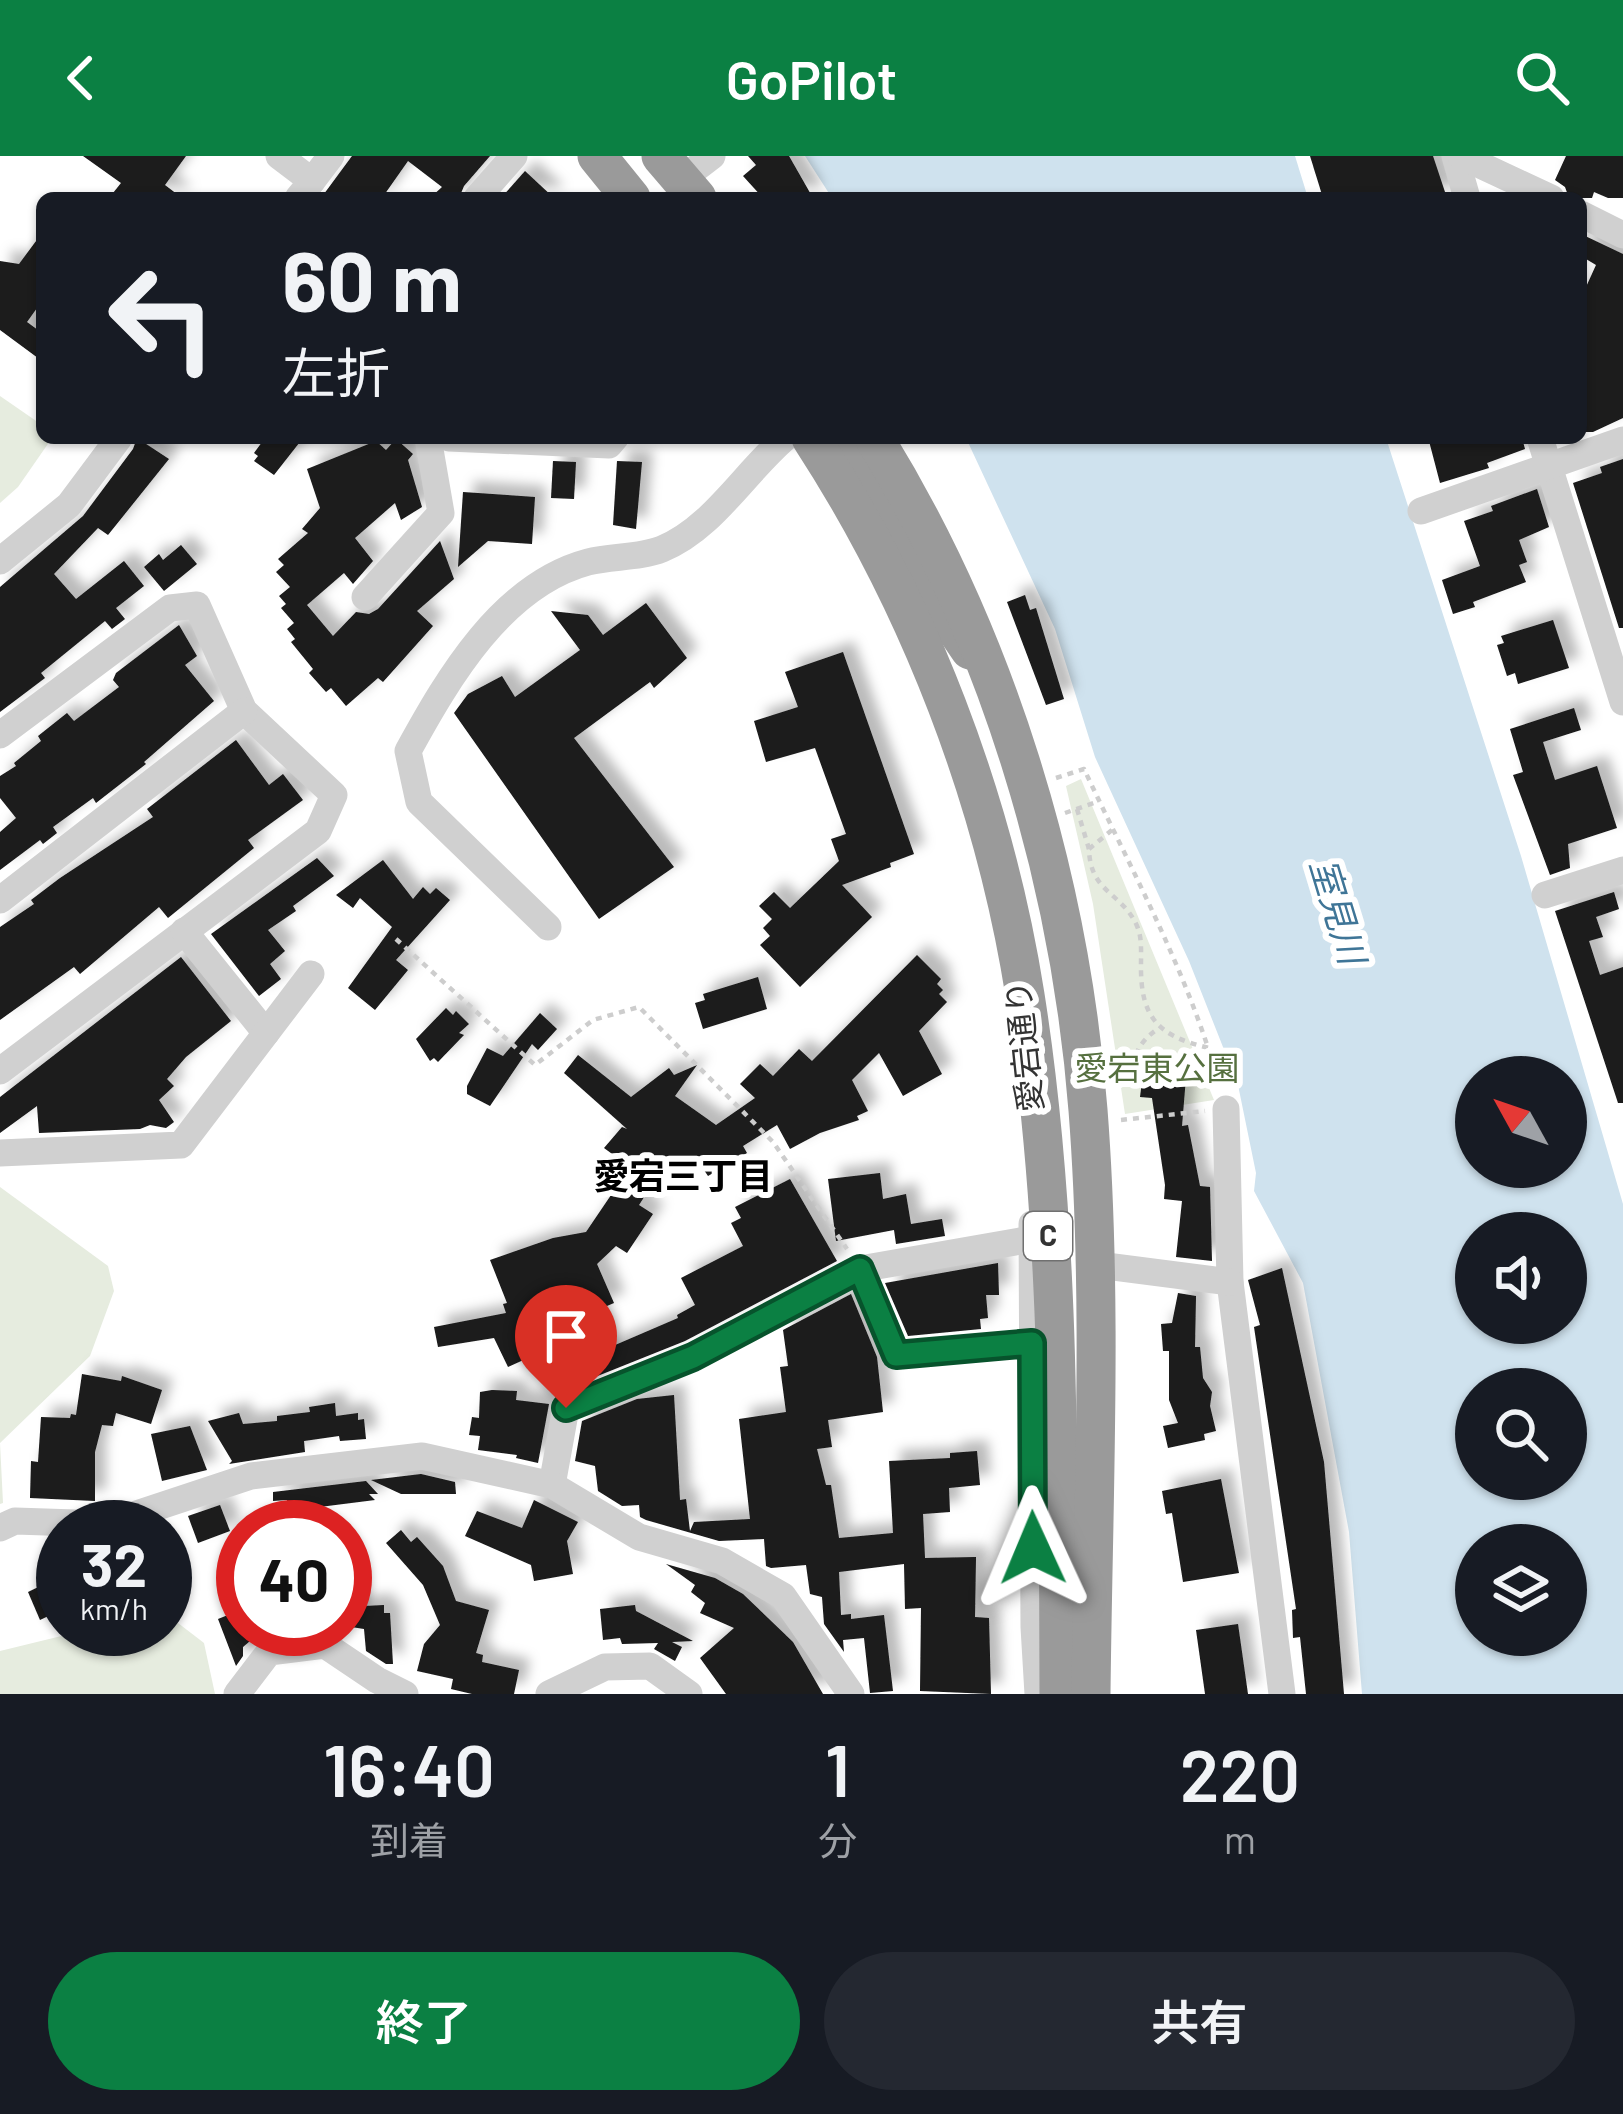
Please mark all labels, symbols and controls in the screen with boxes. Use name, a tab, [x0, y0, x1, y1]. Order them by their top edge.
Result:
icon: back	[48, 45, 114, 111]
icon: search	[1509, 45, 1575, 111]
text: GoPilot	[726, 46, 897, 111]
text: 60 m	[282, 228, 462, 329]
icon: left	[84, 240, 240, 396]
text: 左折	[282, 339, 390, 404]
water label: 室見川	[1303, 853, 1377, 972]
street label: 愛宕通り	[996, 978, 1050, 1114]
park label: 愛宕東公園	[1075, 1047, 1240, 1087]
north arrow	[1455, 1056, 1587, 1188]
map controls	[1455, 1056, 1587, 1656]
district label: 愛宕三丁目	[593, 1153, 773, 1196]
road number: C	[1024, 1212, 1072, 1260]
button: sound	[1455, 1212, 1587, 1344]
pin	[515, 1285, 617, 1408]
icon: arrive	[533, 1303, 599, 1369]
button: search	[1455, 1368, 1587, 1500]
position arrow	[970, 1485, 1096, 1611]
speed limit sign: 40	[216, 1500, 372, 1656]
button: layers	[1455, 1524, 1587, 1656]
text: 32	[81, 1527, 147, 1599]
text: km/h	[80, 1590, 148, 1626]
text: 16:40	[323, 1725, 495, 1811]
text: 1	[825, 1725, 850, 1811]
text: 220	[1180, 1730, 1300, 1816]
text: m	[1224, 1815, 1256, 1862]
text: 到着	[370, 1816, 448, 1863]
text: 分	[818, 1816, 857, 1863]
button: 終了	[48, 1952, 800, 2090]
button: 共有	[824, 1952, 1575, 2090]

